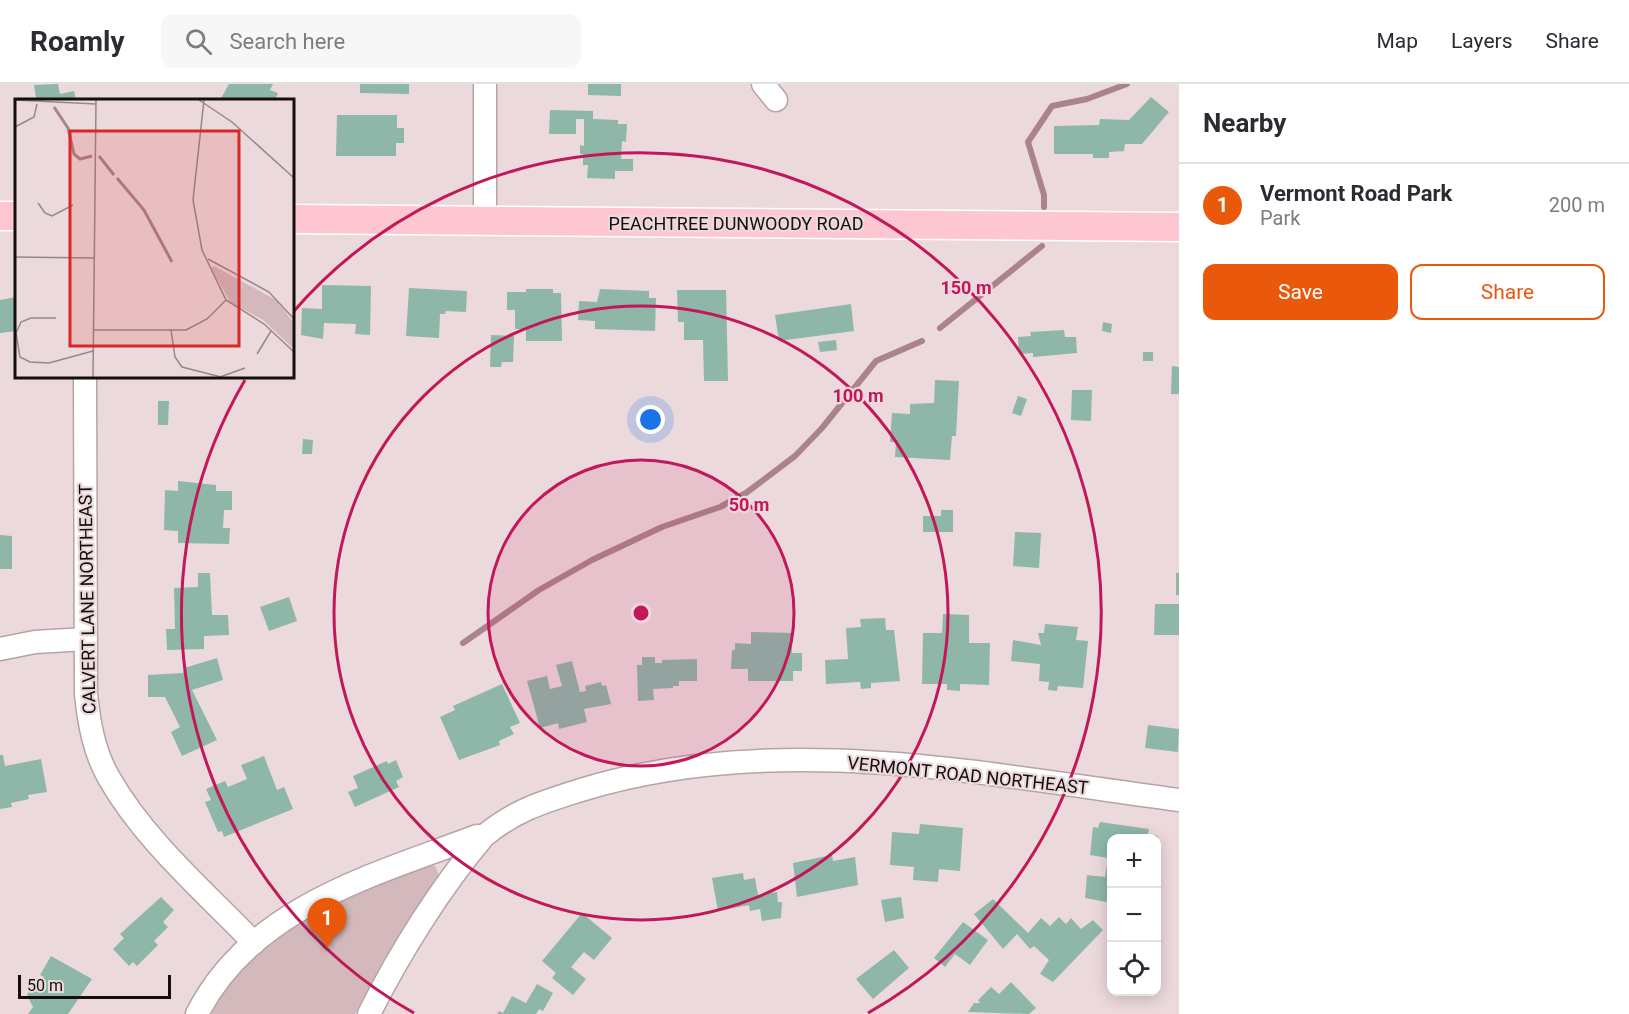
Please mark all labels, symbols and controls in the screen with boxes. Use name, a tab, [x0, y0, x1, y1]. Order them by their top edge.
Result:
search box	[161, 14, 581, 68]
text: Roamly	[30, 25, 125, 58]
icon: search	[182, 25, 215, 58]
text: Search here	[230, 29, 345, 54]
text: Map	[1376, 29, 1418, 53]
text: Layers	[1451, 29, 1512, 53]
text: Share	[1545, 29, 1599, 53]
inset map	[15, 99, 294, 378]
text: Nearby	[1203, 108, 1286, 138]
text: Vermont Road Park	[1260, 181, 1452, 206]
text: 1	[1217, 193, 1228, 217]
text: 200 m	[1549, 193, 1605, 217]
text: Park	[1260, 206, 1300, 230]
street label: PEACHTREE DUNWOODY ROAD	[609, 213, 863, 234]
button: Save	[1203, 264, 1398, 320]
button: Share	[1410, 264, 1605, 320]
text: 150 m	[940, 277, 992, 298]
text: 100 m	[832, 385, 884, 406]
your location	[636, 405, 665, 434]
street label: CALVERT LANE NORTHEAST	[74, 483, 100, 714]
text: 50 m	[729, 494, 769, 515]
centre of rings	[631, 603, 651, 623]
street label: VERMONT ROAD NORTHEAST	[846, 752, 1090, 798]
map controls	[1107, 834, 1161, 996]
button: +	[1107, 834, 1161, 888]
button: −	[1107, 888, 1161, 942]
pin: 1	[308, 898, 346, 948]
button: locate	[1107, 942, 1161, 996]
scale bar	[18, 972, 171, 1000]
text: 50 m	[27, 976, 63, 995]

